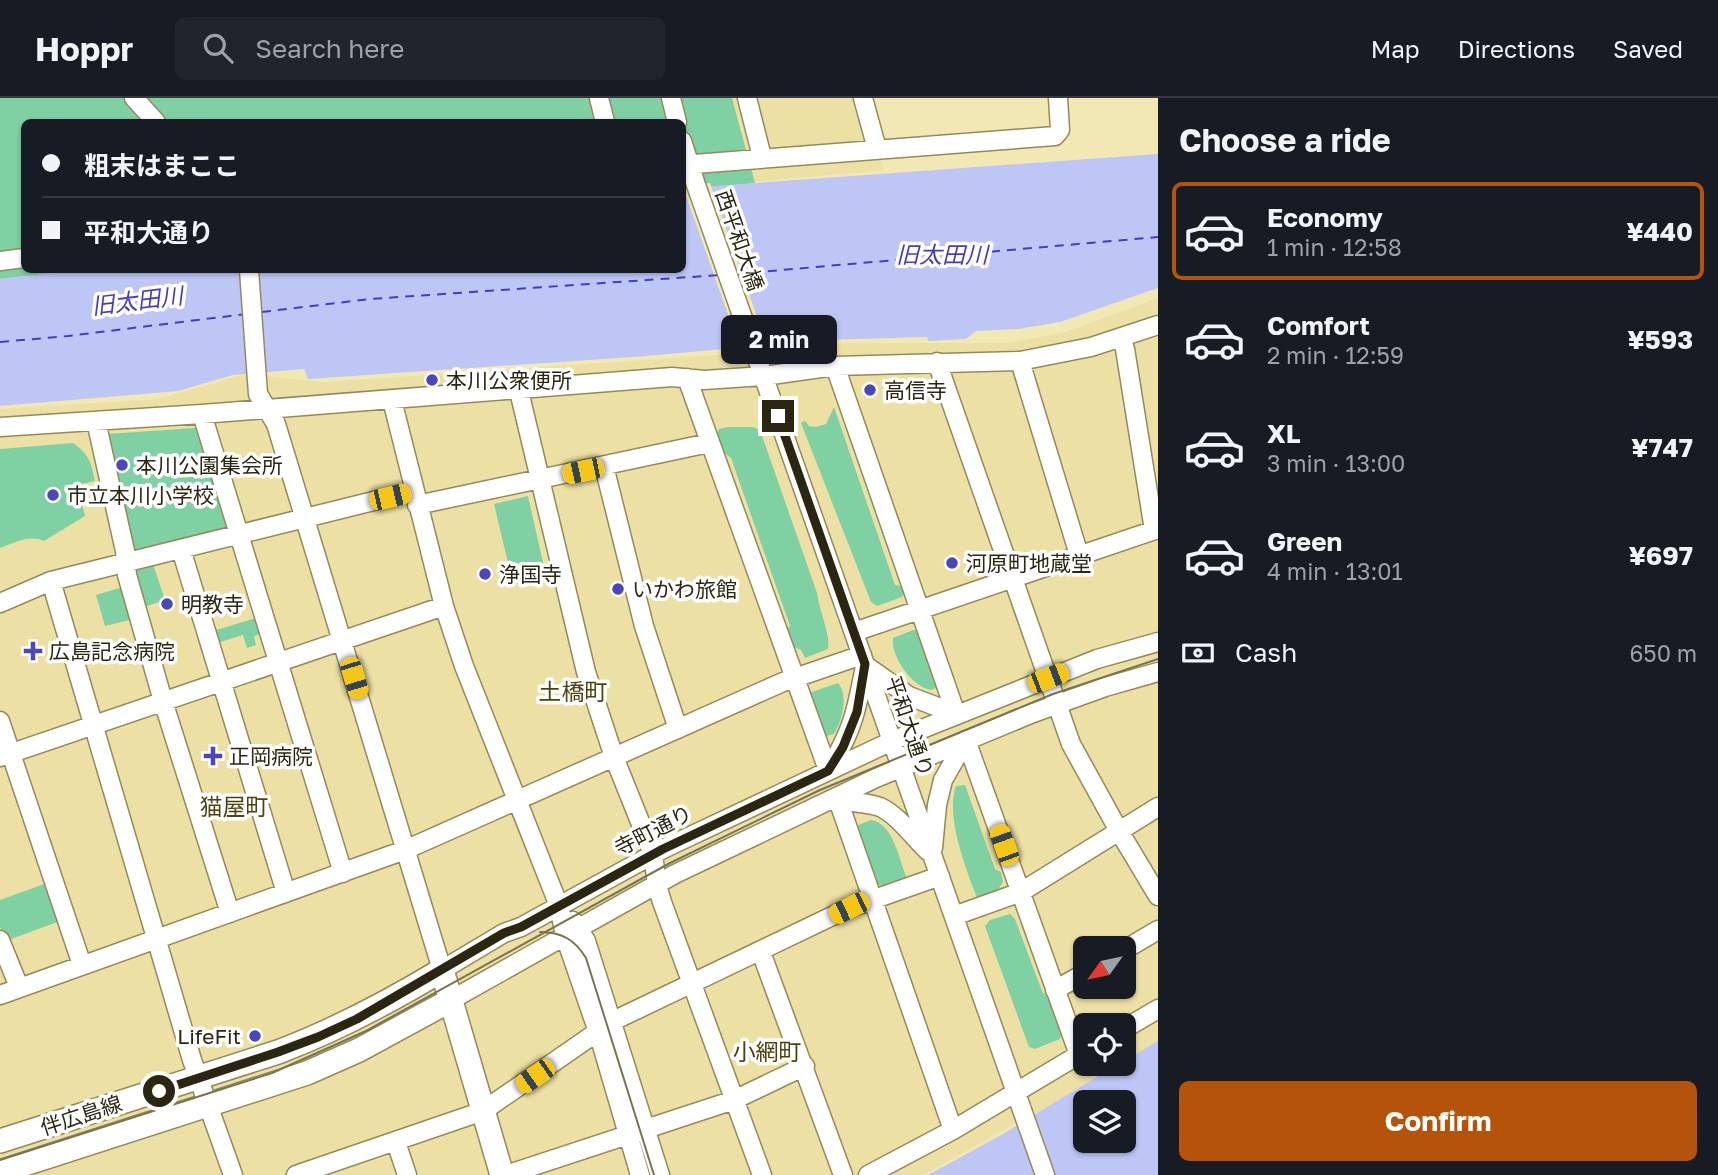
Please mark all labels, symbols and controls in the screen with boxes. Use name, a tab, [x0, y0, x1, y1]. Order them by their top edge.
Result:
search box	[175, 17, 665, 80]
text: Hoppr	[35, 29, 133, 68]
icon: search	[199, 29, 237, 67]
text: Search here	[255, 33, 404, 64]
text: Map	[1371, 34, 1420, 63]
text: Directions	[1458, 34, 1575, 63]
text: Saved	[1613, 34, 1683, 63]
text: Choose a ride	[1179, 121, 1391, 159]
text: 粗末はまここ	[84, 150, 240, 181]
street label: 西平和大橋	[711, 186, 769, 294]
icon: car	[1183, 200, 1246, 263]
text: Economy	[1267, 202, 1383, 233]
text: ¥440	[1626, 216, 1693, 247]
text: 平和大通り	[84, 217, 214, 248]
text: 1 min · 12:58	[1267, 233, 1402, 261]
water label: 旧太田川	[896, 240, 991, 268]
water label: 旧太田川	[90, 280, 187, 320]
icon: car	[1183, 308, 1246, 371]
text: Comfort	[1267, 310, 1370, 341]
callout: 2 min	[720, 314, 836, 364]
text: ¥593	[1628, 324, 1693, 355]
text: 2 min	[749, 325, 809, 353]
text: 2 min · 12:59	[1267, 341, 1404, 369]
place label: 本川公衆便所	[446, 367, 572, 393]
marker: 本川公衆便所	[424, 372, 440, 388]
place label: 高信寺	[884, 377, 947, 403]
marker: 高信寺	[862, 382, 878, 398]
route end	[762, 400, 794, 432]
icon: car	[1183, 416, 1246, 479]
text: XL	[1267, 418, 1301, 449]
text: ¥747	[1631, 432, 1693, 463]
text: 3 min · 13:00	[1267, 449, 1405, 477]
place label: 本川公園集会所	[136, 452, 283, 478]
car	[561, 456, 606, 486]
marker: 本川公園集会所	[114, 457, 130, 473]
place label: 市立本川小学校	[67, 482, 214, 508]
car	[368, 482, 413, 512]
marker: 市立本川小学校	[45, 487, 61, 503]
icon: car	[1183, 524, 1246, 587]
text: Green	[1267, 526, 1342, 557]
text: ¥697	[1629, 540, 1693, 571]
place label: 河原町地蔵堂	[966, 550, 1092, 576]
marker: 河原町地蔵堂	[944, 555, 960, 571]
text: 4 min · 13:01	[1267, 557, 1403, 585]
place label: 浄国寺	[499, 561, 562, 587]
marker: 浄国寺	[477, 566, 493, 582]
place label: いかわ旅館	[632, 576, 737, 602]
marker: いかわ旅館	[610, 581, 626, 597]
place label: 明教寺	[181, 591, 244, 617]
marker: 明教寺	[159, 596, 175, 612]
icon: cash	[1179, 634, 1217, 672]
text: Cash	[1235, 637, 1297, 668]
place label: 広島記念病院	[49, 638, 175, 664]
text: 650 m	[1629, 639, 1697, 667]
marker: 広島記念病院	[23, 641, 43, 661]
car	[338, 655, 371, 701]
car	[1025, 661, 1072, 695]
street label: 平和大通り	[881, 672, 939, 780]
district label: 土橋町	[539, 677, 608, 705]
place label: 正岡病院	[229, 743, 313, 769]
marker: 正岡病院	[203, 746, 223, 766]
district label: 猫屋町	[200, 792, 269, 820]
street label: 寺町通り	[610, 799, 696, 861]
car	[987, 822, 1022, 868]
car	[826, 889, 873, 927]
north arrow	[1073, 936, 1136, 999]
map controls	[1073, 936, 1136, 1153]
button: locate	[1073, 1013, 1136, 1076]
place label: LifeFit	[177, 1023, 241, 1049]
marker: LifeFit	[247, 1028, 263, 1044]
district label: 小網町	[733, 1037, 802, 1065]
car	[512, 1055, 559, 1097]
route start	[143, 1075, 175, 1107]
button: Confirm	[1179, 1081, 1697, 1161]
street label: 伴広島線	[37, 1090, 125, 1140]
button: layers	[1073, 1090, 1136, 1153]

